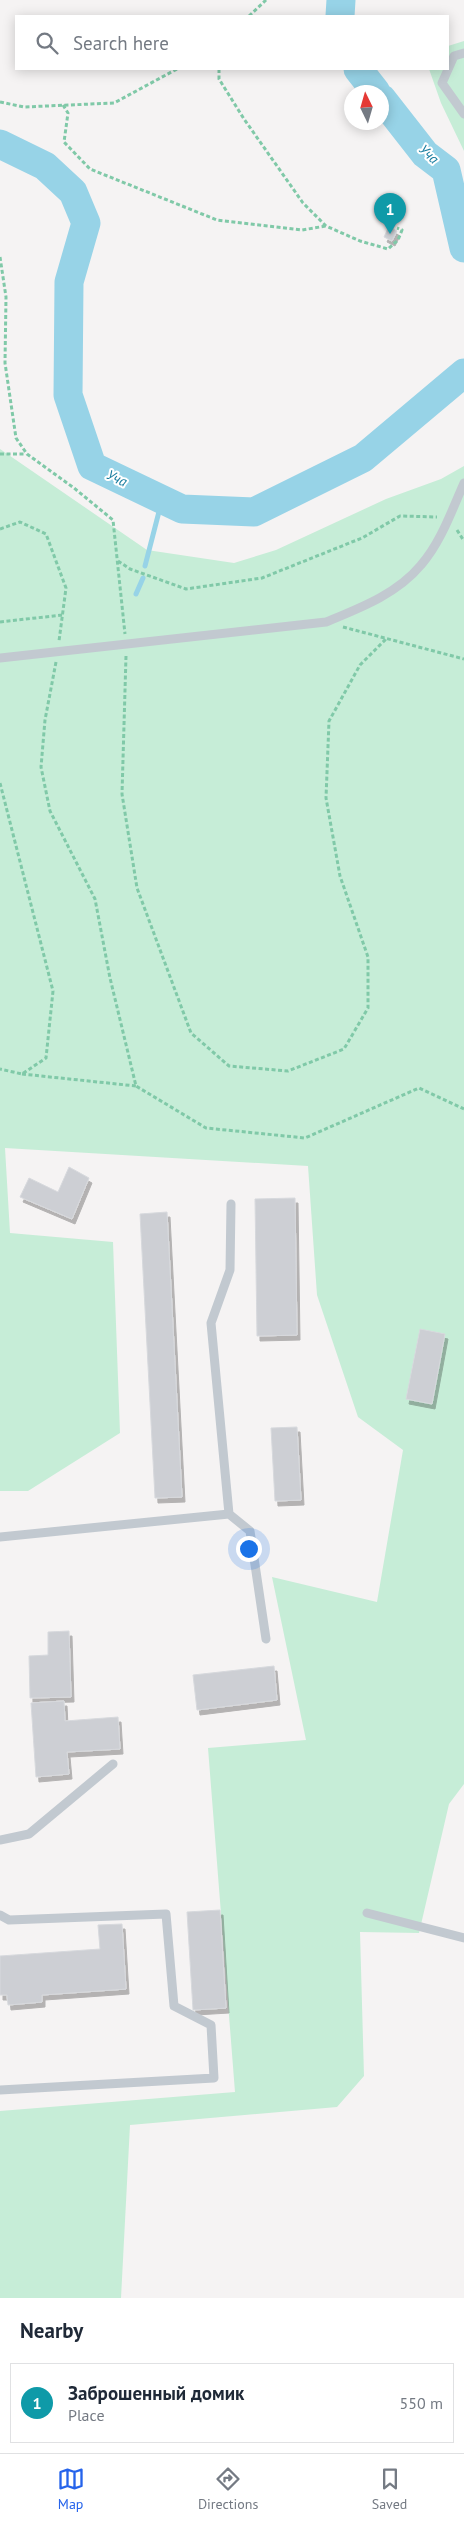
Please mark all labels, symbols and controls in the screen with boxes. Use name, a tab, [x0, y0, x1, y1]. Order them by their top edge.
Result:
search box	[15, 15, 449, 70]
icon: search	[33, 29, 61, 57]
text: Search here	[73, 31, 169, 55]
north arrow	[344, 85, 389, 130]
water label: Уча	[415, 140, 443, 168]
pin: 1	[374, 193, 406, 234]
water label: Уча	[104, 465, 130, 491]
your location	[236, 1536, 262, 1562]
text: Nearby	[20, 2317, 83, 2344]
text: Заброшенный домик	[68, 2381, 244, 2405]
text: 1	[32, 2393, 42, 2413]
text: 550 m	[400, 2393, 443, 2413]
text: Place	[68, 2405, 105, 2425]
tab: Map	[57, 2465, 85, 2513]
tab: Directions	[198, 2465, 258, 2513]
tab: Saved	[372, 2465, 407, 2513]

